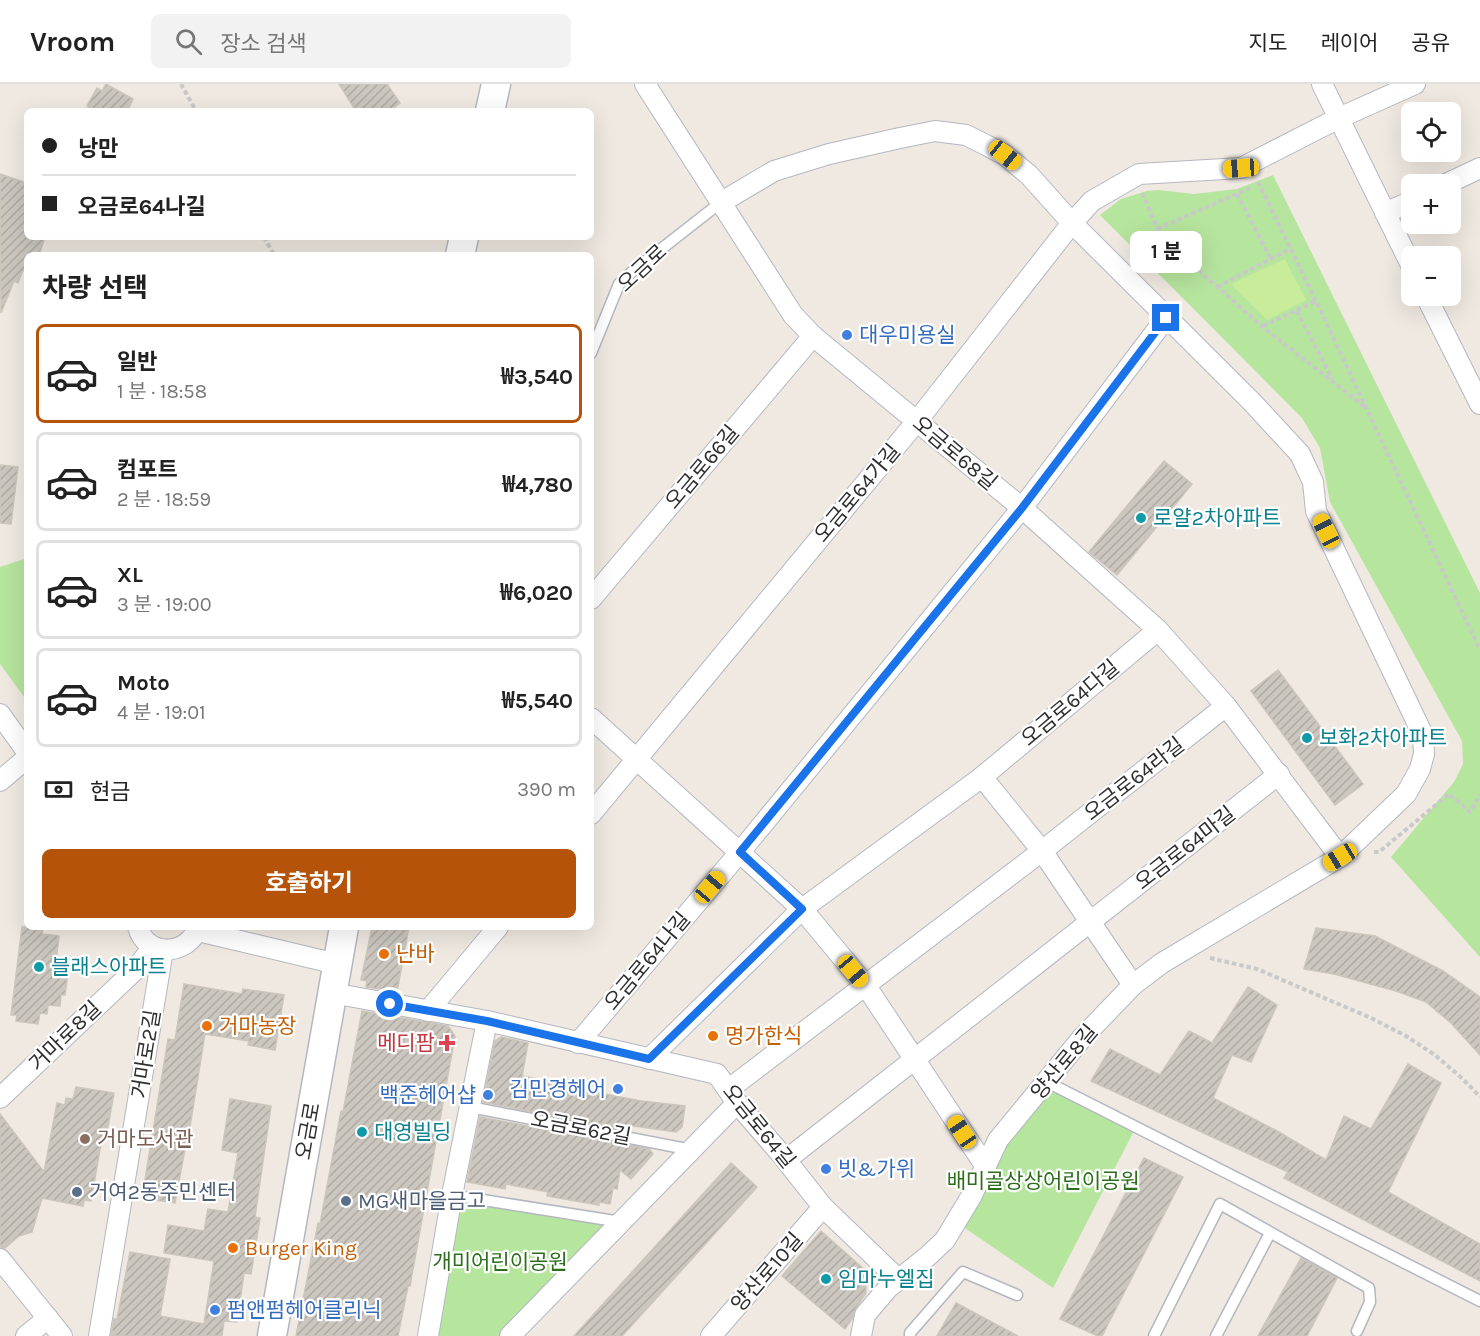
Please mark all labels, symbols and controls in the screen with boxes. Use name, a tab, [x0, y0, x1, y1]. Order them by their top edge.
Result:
search box	[151, 14, 571, 68]
text: Vroom	[30, 25, 115, 58]
icon: search	[172, 25, 205, 58]
text: 장소 검색	[220, 31, 306, 57]
text: 지도	[1249, 31, 1287, 55]
text: 레이어	[1320, 31, 1378, 55]
text: 공유	[1411, 31, 1450, 55]
map controls	[1401, 102, 1461, 306]
button: locate	[1401, 102, 1461, 162]
text: 낭만	[78, 136, 118, 162]
car	[985, 137, 1025, 173]
car	[1222, 158, 1260, 178]
button: +	[1401, 174, 1461, 234]
text: 오금로64나길	[78, 194, 206, 220]
callout: 1 분	[1130, 231, 1202, 273]
street label: 오금로	[613, 239, 671, 297]
text: 1 분	[1151, 240, 1181, 263]
button: −	[1401, 246, 1461, 306]
text: 차량 선택	[42, 272, 148, 304]
route end	[1152, 304, 1179, 331]
place label: 대우미용실	[859, 323, 956, 347]
marker: 대우미용실	[840, 328, 854, 342]
icon: car	[45, 347, 99, 401]
text: 일반	[117, 349, 157, 375]
text: ₩3,540	[501, 364, 573, 390]
text: 1 분 · 18:58	[117, 380, 207, 403]
street label: 오금로68길	[908, 411, 1002, 495]
street label: 오금로66길	[660, 420, 744, 514]
street label: 오금로64가길	[809, 439, 905, 547]
icon: car	[45, 455, 99, 509]
text: 컴포트	[117, 457, 178, 483]
text: ₩4,780	[502, 472, 573, 498]
text: 2 분 · 18:59	[117, 488, 211, 511]
place label: 로얄2차아파트	[1153, 506, 1281, 530]
marker: 로얄2차아파트	[1134, 511, 1148, 525]
car	[1310, 511, 1342, 551]
text: XL	[117, 562, 143, 588]
icon: car	[45, 563, 99, 617]
text: ₩6,020	[500, 580, 573, 606]
text: 3 분 · 19:00	[117, 593, 212, 616]
street label: 오금로64다길	[1016, 655, 1124, 751]
text: Moto	[117, 670, 170, 696]
icon: car	[45, 671, 99, 725]
text: ₩5,540	[502, 688, 573, 714]
text: 4 분 · 19:01	[117, 701, 206, 724]
place label: 보화2차아파트	[1319, 726, 1447, 750]
marker: 보화2차아파트	[1300, 731, 1314, 745]
street label: 오금로64라길	[1079, 732, 1189, 826]
icon: cash	[42, 773, 75, 806]
text: 390 m	[517, 778, 576, 801]
text: 현금	[90, 779, 130, 805]
street label: 오금로64마길	[1130, 801, 1240, 895]
car	[1320, 840, 1360, 874]
button: 호출하기	[42, 849, 576, 918]
car	[692, 867, 728, 907]
street label: 오금로64나길	[599, 907, 695, 1015]
place label: 난바	[396, 942, 435, 966]
marker: 난바	[377, 947, 391, 961]
car	[835, 951, 871, 991]
place label: 블래스아파트	[51, 955, 167, 979]
marker: 블래스아파트	[32, 960, 46, 974]
route start	[376, 990, 403, 1017]
street label: 거마로8길	[24, 996, 106, 1076]
street label: 거마로2길	[127, 1008, 165, 1100]
place label: 거마농장	[219, 1014, 296, 1038]
marker: 거마농장	[200, 1019, 214, 1033]
street label: 양산로8길	[1026, 1020, 1102, 1104]
place label: 명가한식	[725, 1024, 802, 1048]
marker: 명가한식	[706, 1029, 720, 1043]
place label: 메디팜	[377, 1031, 435, 1055]
marker: 메디팜	[440, 1036, 454, 1050]
place label: 김민경헤어	[509, 1077, 606, 1101]
street label: 오금로64길	[718, 1079, 800, 1173]
marker: 김민경헤어	[611, 1082, 625, 1096]
place label: 백준헤어샵	[379, 1083, 476, 1107]
marker: 백준헤어샵	[481, 1088, 495, 1102]
street label: 오금로	[291, 1100, 325, 1162]
street label: 오금로62길	[529, 1107, 633, 1149]
car	[944, 1112, 980, 1152]
place label: 대영빌딩	[374, 1120, 451, 1144]
marker: 대영빌딩	[355, 1125, 369, 1139]
place label: 거마도서관	[97, 1127, 194, 1151]
marker: 거마도서관	[78, 1132, 92, 1146]
place label: 빗&가위	[838, 1157, 915, 1181]
marker: 빗&가위	[819, 1162, 833, 1176]
park label: 배미골상상어린이공원	[946, 1169, 1140, 1193]
place label: 거여2동주민센터	[89, 1180, 236, 1204]
marker: 거여2동주민센터	[70, 1185, 84, 1199]
place label: MG새마을금고	[358, 1189, 486, 1213]
marker: MG새마을금고	[339, 1194, 353, 1208]
street label: 양산로10길	[726, 1228, 808, 1316]
place label: Burger King	[245, 1236, 357, 1260]
marker: Burger King	[226, 1241, 240, 1255]
park label: 개미어린이공원	[432, 1250, 568, 1274]
place label: 임마누엘집	[838, 1267, 935, 1291]
marker: 임마누엘집	[819, 1272, 833, 1286]
place label: 펌앤펌헤어클리닉	[227, 1298, 382, 1322]
marker: 펌앤펌헤어클리닉	[208, 1303, 222, 1317]

